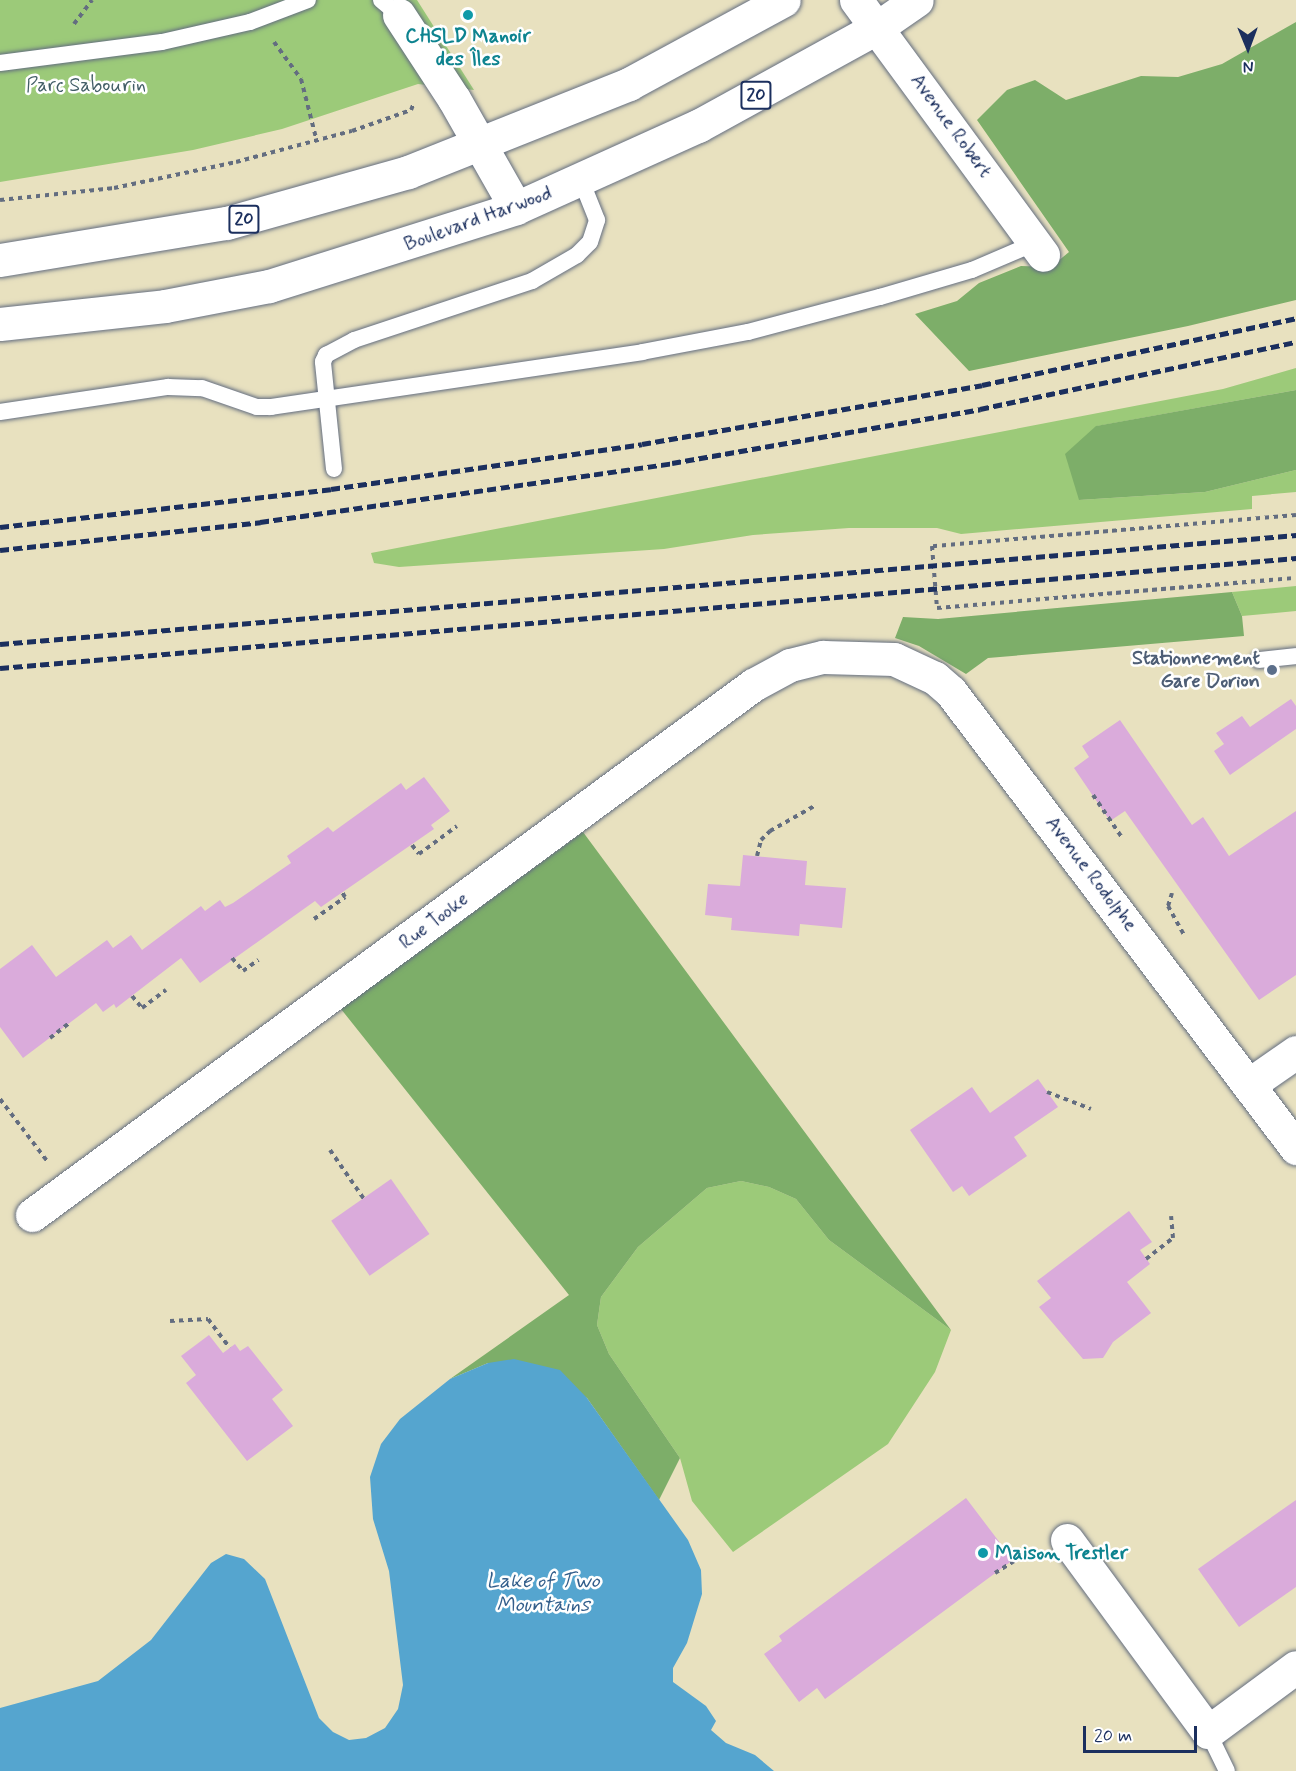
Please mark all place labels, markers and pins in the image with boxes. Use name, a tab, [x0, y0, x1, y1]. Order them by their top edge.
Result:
marker: CHSLD Manoir des Îles	[461, 8, 475, 22]
place label: CHSLD Manoir des Îles	[404, 24, 532, 71]
place label: Stationnement Gare Dorion	[1132, 646, 1260, 693]
marker: Stationnement Gare Dorion	[1265, 663, 1279, 677]
place label: Maison Trestler	[995, 1541, 1128, 1565]
marker: Maison Trestler	[976, 1546, 990, 1560]

